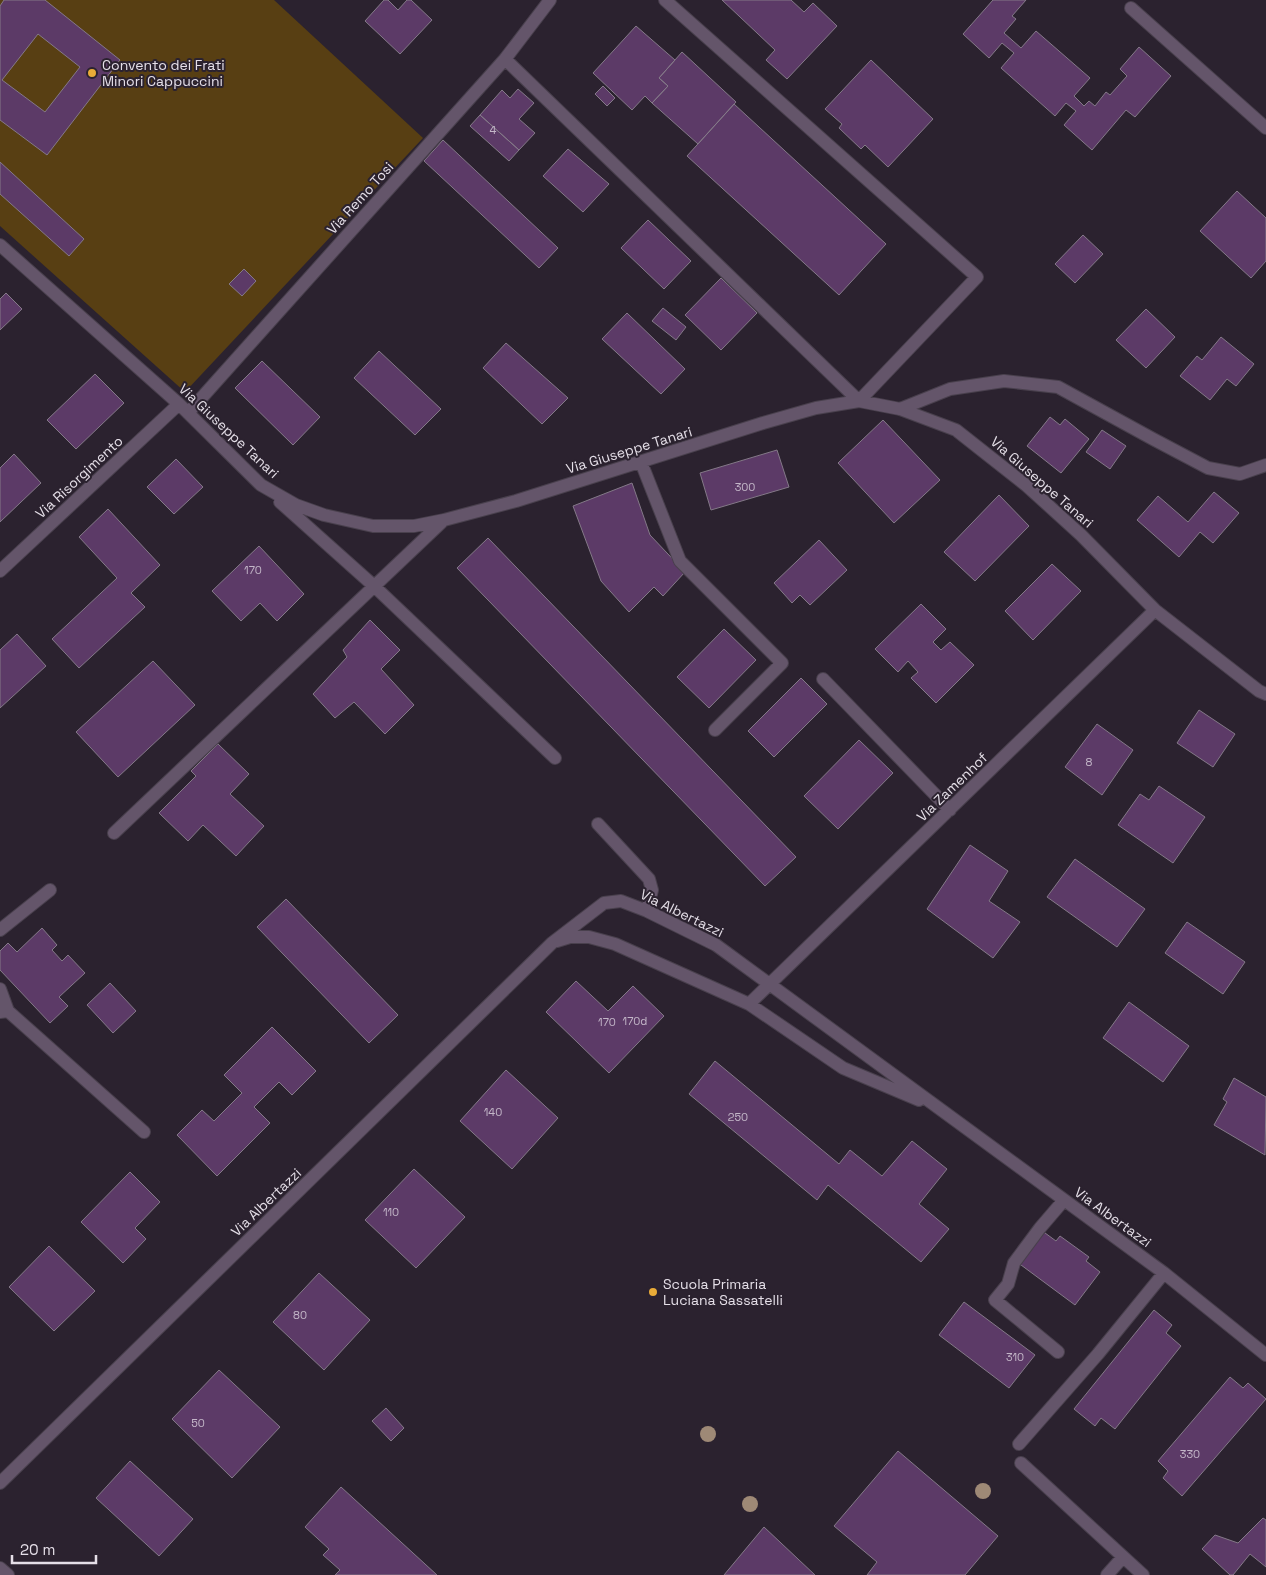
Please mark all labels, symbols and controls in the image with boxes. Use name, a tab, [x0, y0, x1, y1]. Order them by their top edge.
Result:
place label: Convento dei Frati Minori Cappuccini	[102, 56, 225, 90]
marker: Convento dei Frati Minori Cappuccini	[86, 67, 98, 79]
house number: 4	[490, 123, 497, 137]
street label: Via Remo Tosi	[323, 158, 397, 238]
street label: Via Giuseppe Tanari	[175, 380, 283, 482]
street label: Via Giuseppe Tanari	[564, 422, 694, 478]
street label: Via Risorgimento	[32, 432, 126, 522]
street label: Via Giuseppe Tanari	[987, 432, 1097, 532]
house number: 300	[735, 480, 755, 494]
house number: 170	[244, 563, 262, 577]
street label: Via Zamenhof	[913, 749, 991, 825]
house number: 8	[1086, 755, 1093, 769]
street label: Via Albertazzi	[637, 885, 727, 941]
house number: 170d	[623, 1014, 647, 1028]
house number: 170	[598, 1015, 616, 1029]
house number: 140	[484, 1105, 502, 1119]
house number: 250	[728, 1110, 748, 1124]
street label: Via Albertazzi	[227, 1164, 305, 1240]
street label: Via Albertazzi	[1071, 1183, 1155, 1251]
house number: 110	[383, 1205, 399, 1219]
place label: Scuola Primaria Luciana Sassatelli	[663, 1275, 783, 1309]
marker: Scuola Primaria Luciana Sassatelli	[647, 1286, 659, 1298]
house number: 80	[293, 1308, 307, 1322]
house number: 310	[1006, 1350, 1024, 1364]
house number: 50	[191, 1416, 205, 1430]
house number: 330	[1180, 1447, 1200, 1461]
scale bar	[12, 1532, 96, 1564]
text: 20 m	[20, 1540, 55, 1559]

